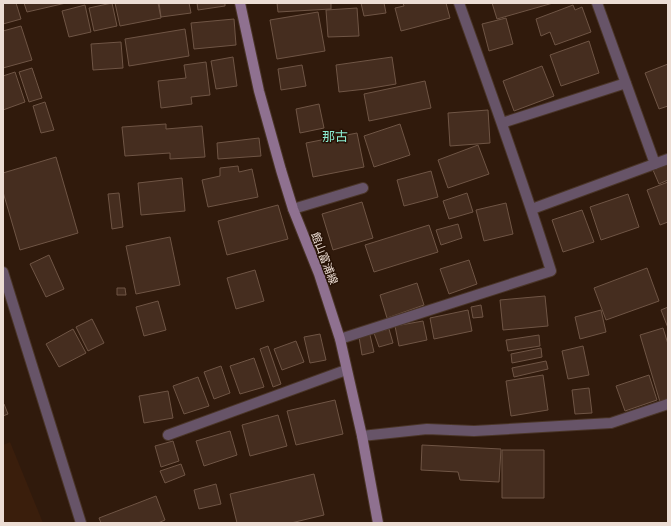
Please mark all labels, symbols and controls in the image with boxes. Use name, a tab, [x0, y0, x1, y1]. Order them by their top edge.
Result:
district label: 那古	[322, 127, 348, 145]
street label: 館山富浦線	[308, 230, 342, 286]

